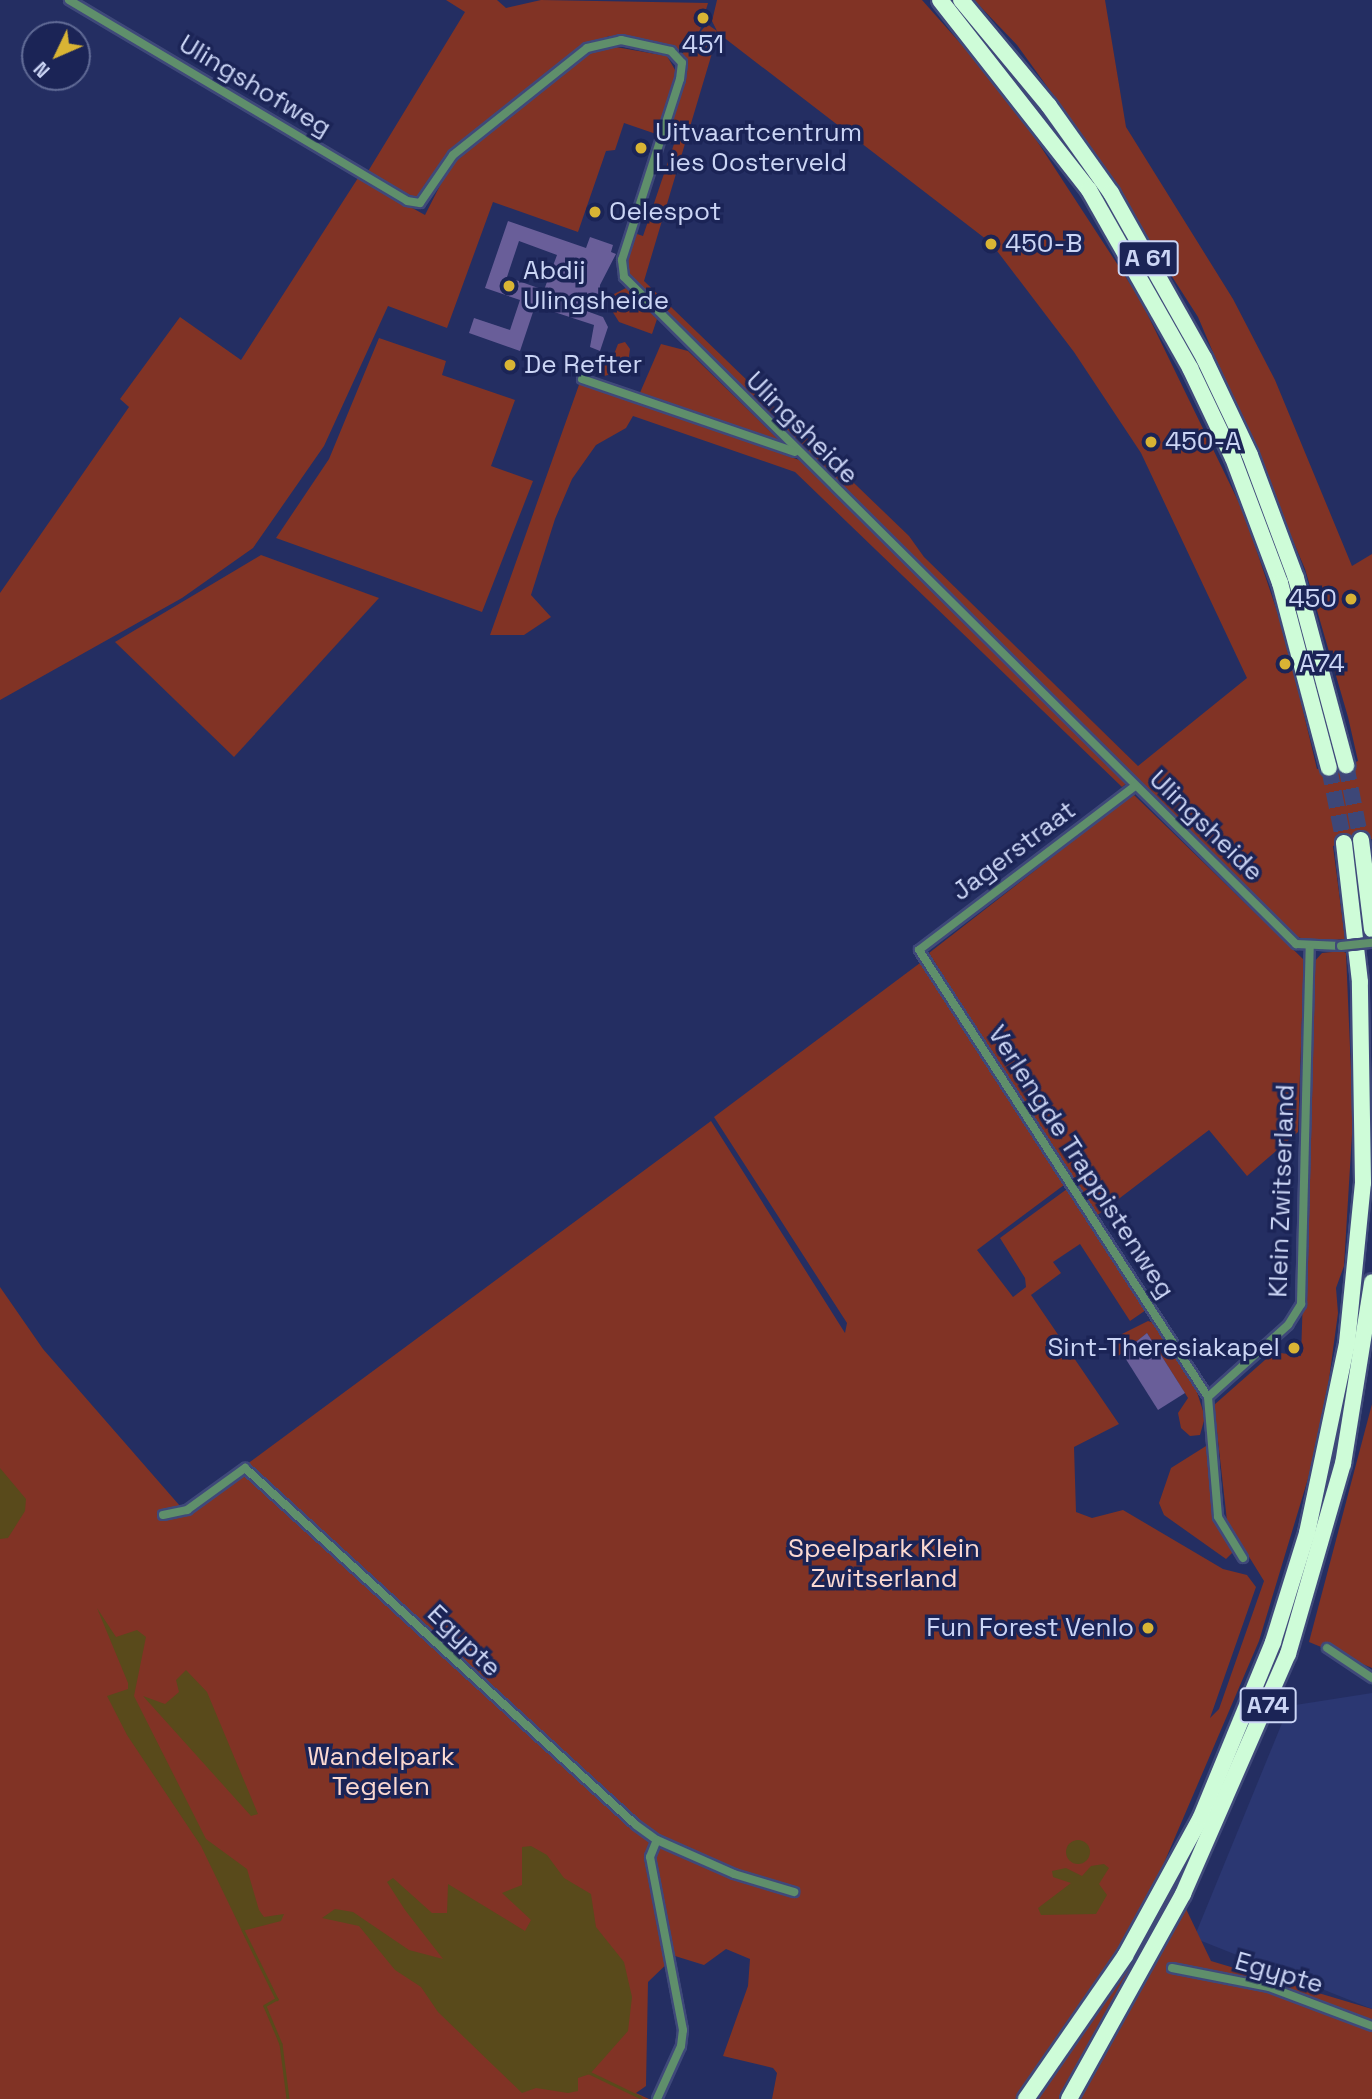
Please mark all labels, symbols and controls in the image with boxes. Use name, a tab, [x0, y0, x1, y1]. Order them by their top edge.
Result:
marker: 451	[695, 10, 711, 26]
north arrow	[21, 21, 91, 91]
street label: Ulingshofweg	[173, 28, 337, 144]
place label: 451	[682, 29, 724, 61]
text: N	[29, 56, 55, 83]
place label: Uitvaartcentrum Lies Oosterveld	[655, 117, 862, 178]
marker: Uitvaartcentrum Lies Oosterveld	[633, 140, 649, 156]
place label: Oelespot	[609, 196, 722, 228]
marker: Oelespot	[587, 204, 603, 220]
place label: 450-B	[1005, 228, 1083, 260]
marker: 450-B	[983, 236, 999, 252]
road number: A 61	[1116, 237, 1180, 278]
place label: Abdij Ulingsheide	[523, 255, 669, 316]
marker: Abdij Ulingsheide	[501, 278, 517, 294]
place label: De Refter	[524, 349, 642, 381]
marker: De Refter	[502, 357, 518, 373]
street label: Ulingsheide	[739, 365, 865, 491]
place label: 450-A	[1165, 426, 1241, 458]
marker: 450-A	[1143, 434, 1159, 450]
place label: 450	[1289, 583, 1337, 615]
marker: 450	[1343, 591, 1359, 607]
place label: A74	[1299, 648, 1345, 680]
marker: A74	[1277, 656, 1293, 672]
street label: Ulingsheide	[1143, 764, 1269, 888]
street label: Jagerstraat	[946, 794, 1082, 908]
street label: Verlengde Trappistenweg	[981, 1019, 1181, 1305]
street label: Klein Zwitserland	[1263, 1084, 1301, 1298]
place label: Sint-Theresiakapel	[1047, 1332, 1280, 1364]
marker: Sint-Theresiakapel	[1286, 1340, 1302, 1356]
park label: Speelpark Klein Zwitserland	[788, 1533, 980, 1594]
street label: Egypte	[421, 1598, 507, 1684]
place label: Fun Forest Venlo	[926, 1612, 1134, 1644]
marker: Fun Forest Venlo	[1140, 1620, 1156, 1636]
road number: A74	[1238, 1685, 1298, 1726]
park label: Wandelpark Tegelen	[307, 1741, 455, 1802]
street label: Egypte	[1231, 1946, 1327, 2000]

